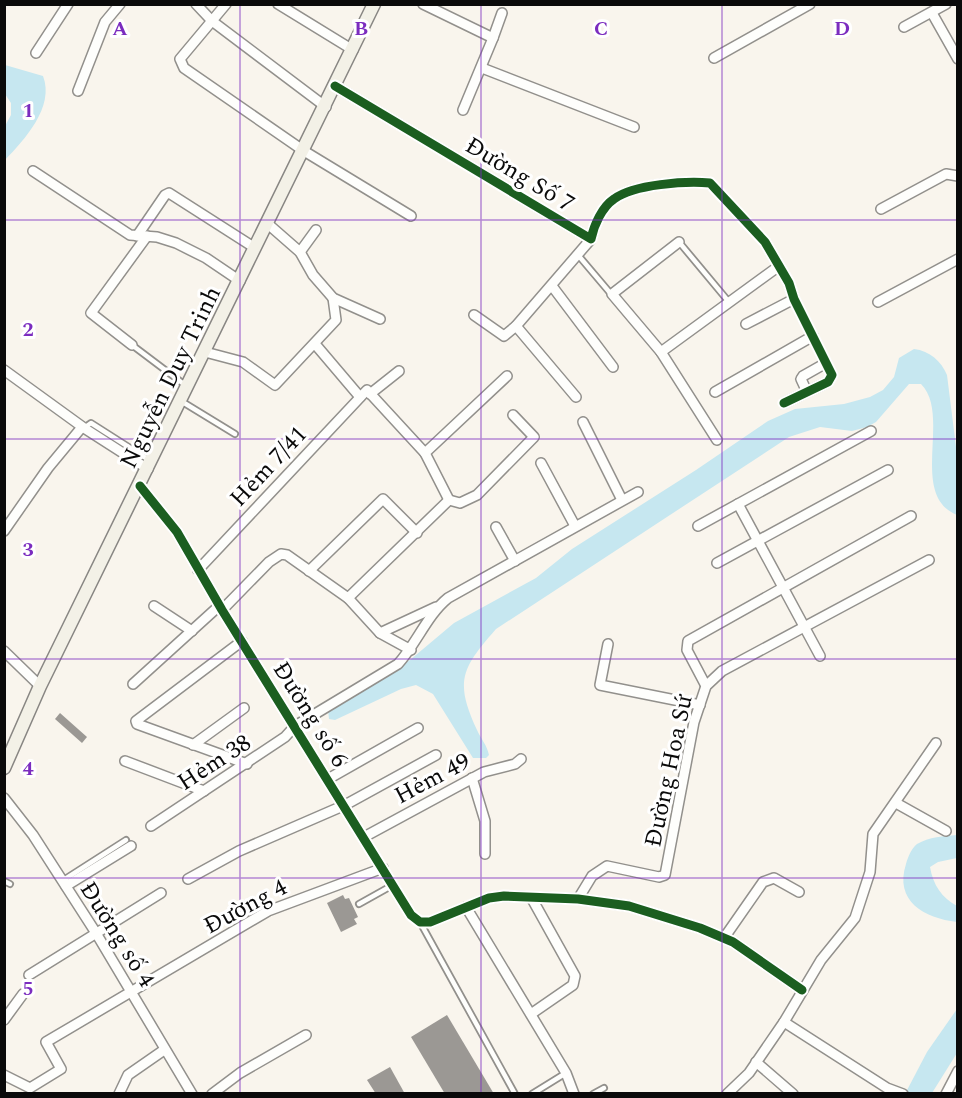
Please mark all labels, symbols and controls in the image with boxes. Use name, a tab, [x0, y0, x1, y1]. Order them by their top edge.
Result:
text: A	[112, 14, 128, 44]
text: B	[354, 14, 368, 44]
text: C	[594, 14, 608, 44]
text: D	[834, 14, 850, 44]
text: 1	[22, 96, 34, 126]
street label: Đường Số 7	[458, 128, 581, 222]
street label: Nguyễn Duy Trinh	[111, 280, 231, 475]
text: 2	[22, 315, 34, 345]
street label: Hẻm 7/41	[222, 418, 316, 515]
text: 3	[22, 535, 34, 565]
street label: Đường số 6	[263, 654, 357, 775]
street label: Đường Hoa Sứ	[635, 690, 703, 850]
street label: Hẻm 38	[170, 725, 259, 800]
street label: Hẻm 49	[388, 744, 477, 814]
text: 4	[22, 754, 34, 784]
street label: Đường 4	[197, 870, 294, 944]
street label: Đường số 4	[70, 874, 164, 995]
text: 5	[22, 974, 34, 1004]

